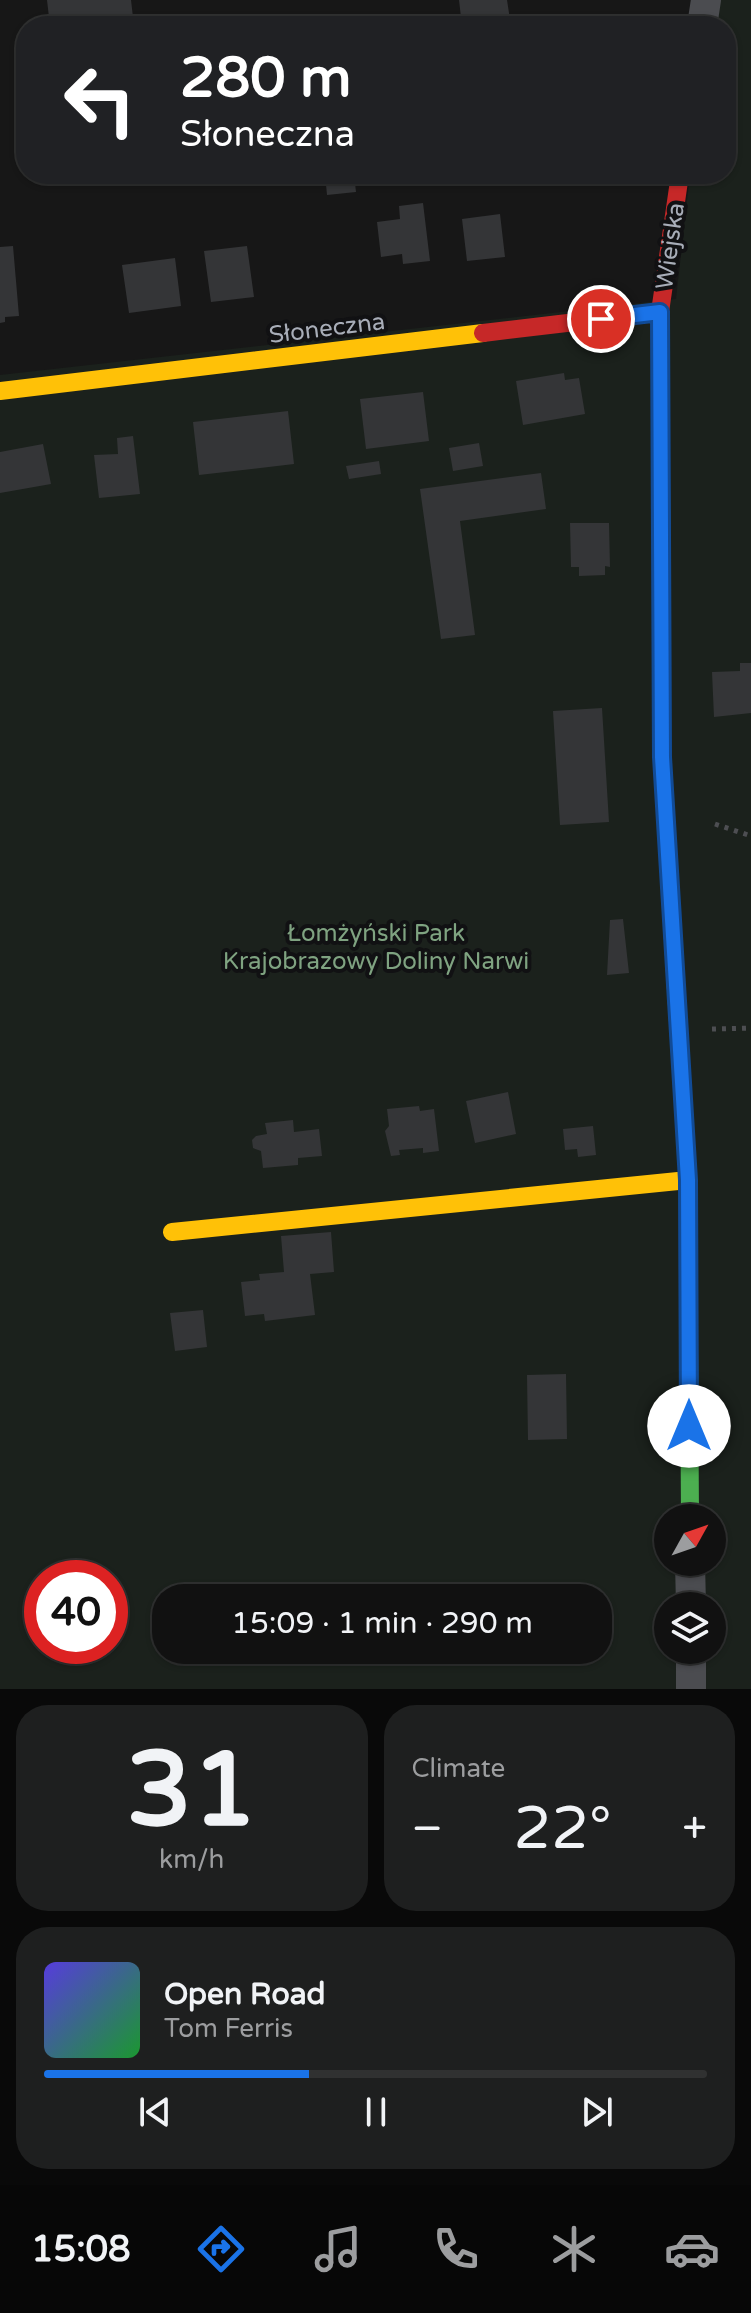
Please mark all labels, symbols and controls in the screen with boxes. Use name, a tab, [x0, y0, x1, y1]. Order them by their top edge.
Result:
text: 280 m	[180, 45, 351, 112]
icon: left	[48, 48, 152, 152]
text: Słoneczna	[180, 113, 355, 156]
street label: Wiejska	[650, 201, 691, 291]
pin	[567, 285, 635, 353]
icon: arrive	[579, 297, 623, 341]
street label: Słoneczna	[267, 307, 387, 350]
park label: Łomżyński Park Krajobrazowy Doliny Narwi	[223, 919, 529, 976]
position arrow	[647, 1384, 731, 1468]
north arrow	[654, 1504, 726, 1576]
map controls	[654, 1504, 726, 1664]
speed limit sign: 40	[24, 1560, 128, 1664]
button: layers	[654, 1592, 726, 1664]
text: 15:09 · 1 min · 290 m	[231, 1605, 533, 1642]
text: 31	[126, 1729, 257, 1854]
text: Climate	[412, 1753, 505, 1784]
text: 22°	[514, 1793, 612, 1865]
text: −	[412, 1803, 443, 1856]
text: +	[682, 1803, 707, 1856]
text: km/h	[159, 1844, 224, 1875]
text: Open Road	[164, 1976, 325, 2013]
text: Tom Ferris	[164, 2013, 293, 2044]
icon: previous	[133, 2090, 177, 2134]
icon: pause	[354, 2090, 398, 2134]
icon: next	[575, 2090, 619, 2134]
icon: directions	[193, 2221, 249, 2277]
icon: music	[310, 2221, 366, 2277]
icon: phone	[428, 2221, 484, 2277]
icon: climate	[546, 2221, 602, 2277]
icon: car	[664, 2221, 720, 2277]
text: 15:08	[31, 2228, 131, 2271]

